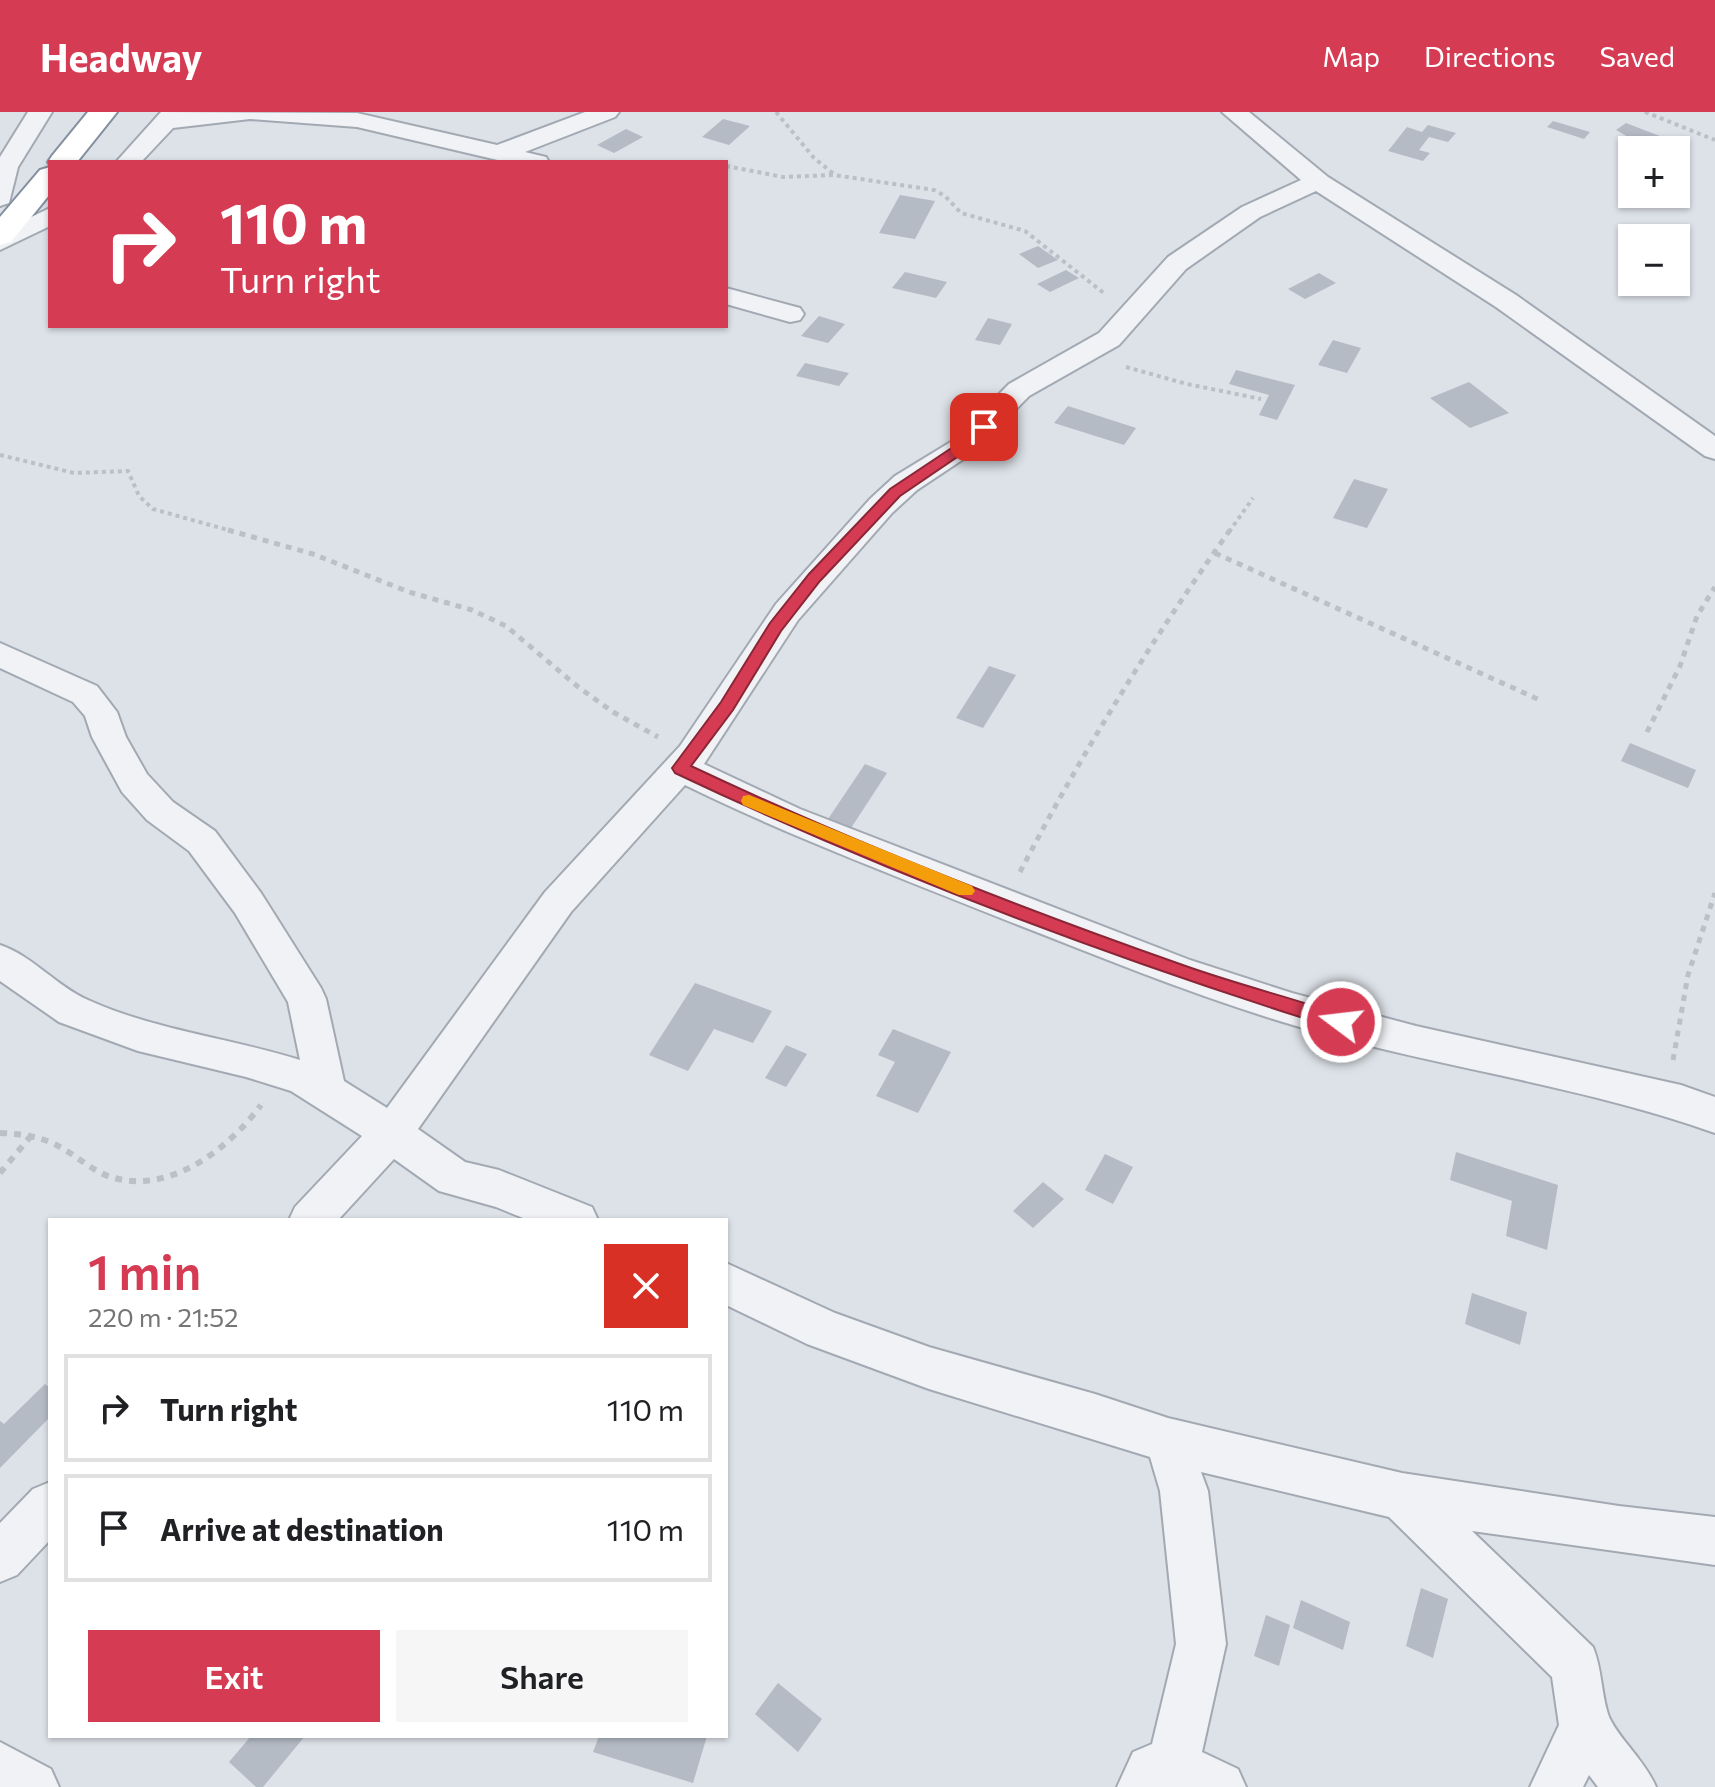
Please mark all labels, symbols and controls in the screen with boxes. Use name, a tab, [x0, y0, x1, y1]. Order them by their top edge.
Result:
text: Headway	[40, 33, 202, 80]
text: Map	[1322, 39, 1380, 73]
text: Directions	[1424, 39, 1555, 73]
text: Saved	[1599, 39, 1675, 73]
map controls	[1618, 136, 1690, 296]
button: +	[1618, 136, 1690, 208]
text: 110 m	[220, 187, 367, 256]
icon: right	[88, 192, 192, 296]
button: −	[1618, 224, 1690, 296]
text: Turn right	[220, 256, 381, 300]
pin	[950, 393, 1018, 461]
icon: arrive	[962, 405, 1006, 449]
position arrow	[1299, 980, 1383, 1064]
text: 1 min	[88, 1241, 201, 1300]
button: close	[604, 1244, 688, 1328]
text: 220 m · 21:52	[88, 1301, 239, 1332]
icon: right	[92, 1386, 136, 1430]
text: Turn right	[160, 1390, 297, 1427]
text: 110 m	[607, 1390, 684, 1427]
icon: arrive	[92, 1506, 136, 1550]
text: Arrive at destination	[160, 1510, 444, 1547]
text: 110 m	[607, 1510, 684, 1547]
button: Exit	[88, 1630, 380, 1722]
button: Share	[396, 1630, 688, 1722]

